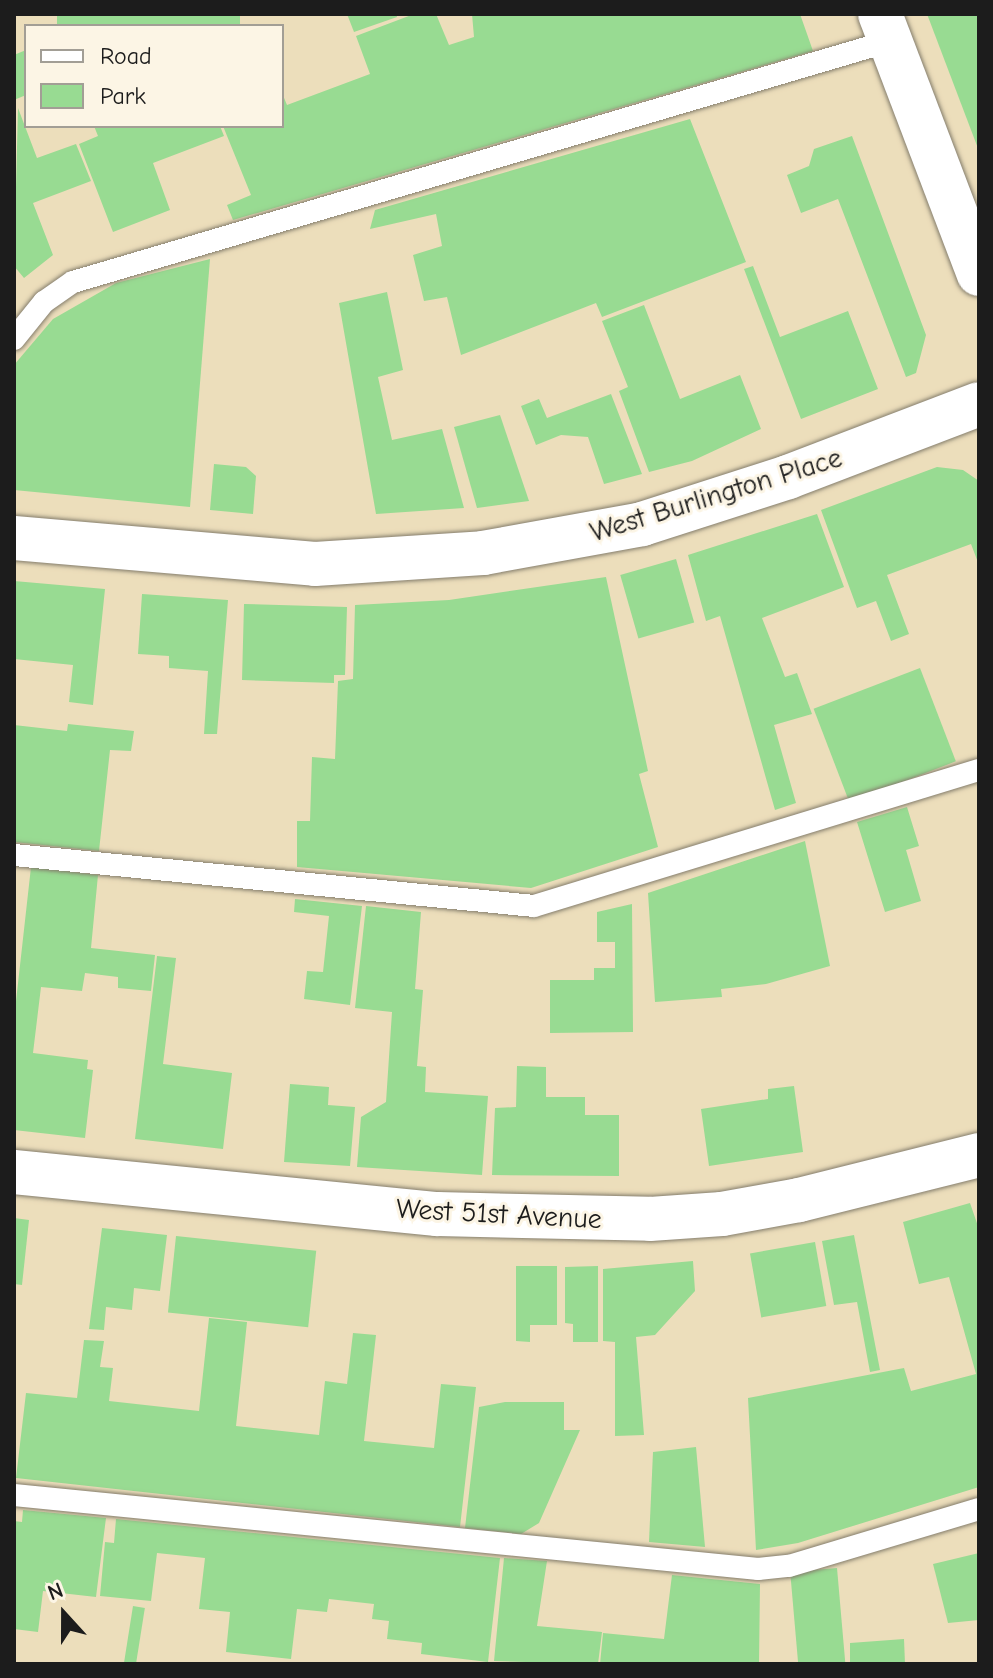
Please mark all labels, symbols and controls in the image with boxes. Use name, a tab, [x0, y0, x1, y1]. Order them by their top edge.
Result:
legend	[24, 24, 284, 128]
text: Road	[100, 42, 152, 70]
text: Park	[100, 82, 146, 110]
street label: West Burlington Place	[586, 441, 846, 549]
street label: West 51st Avenue	[395, 1192, 603, 1236]
north arrow	[24, 1574, 104, 1654]
text: N	[44, 1577, 67, 1606]

